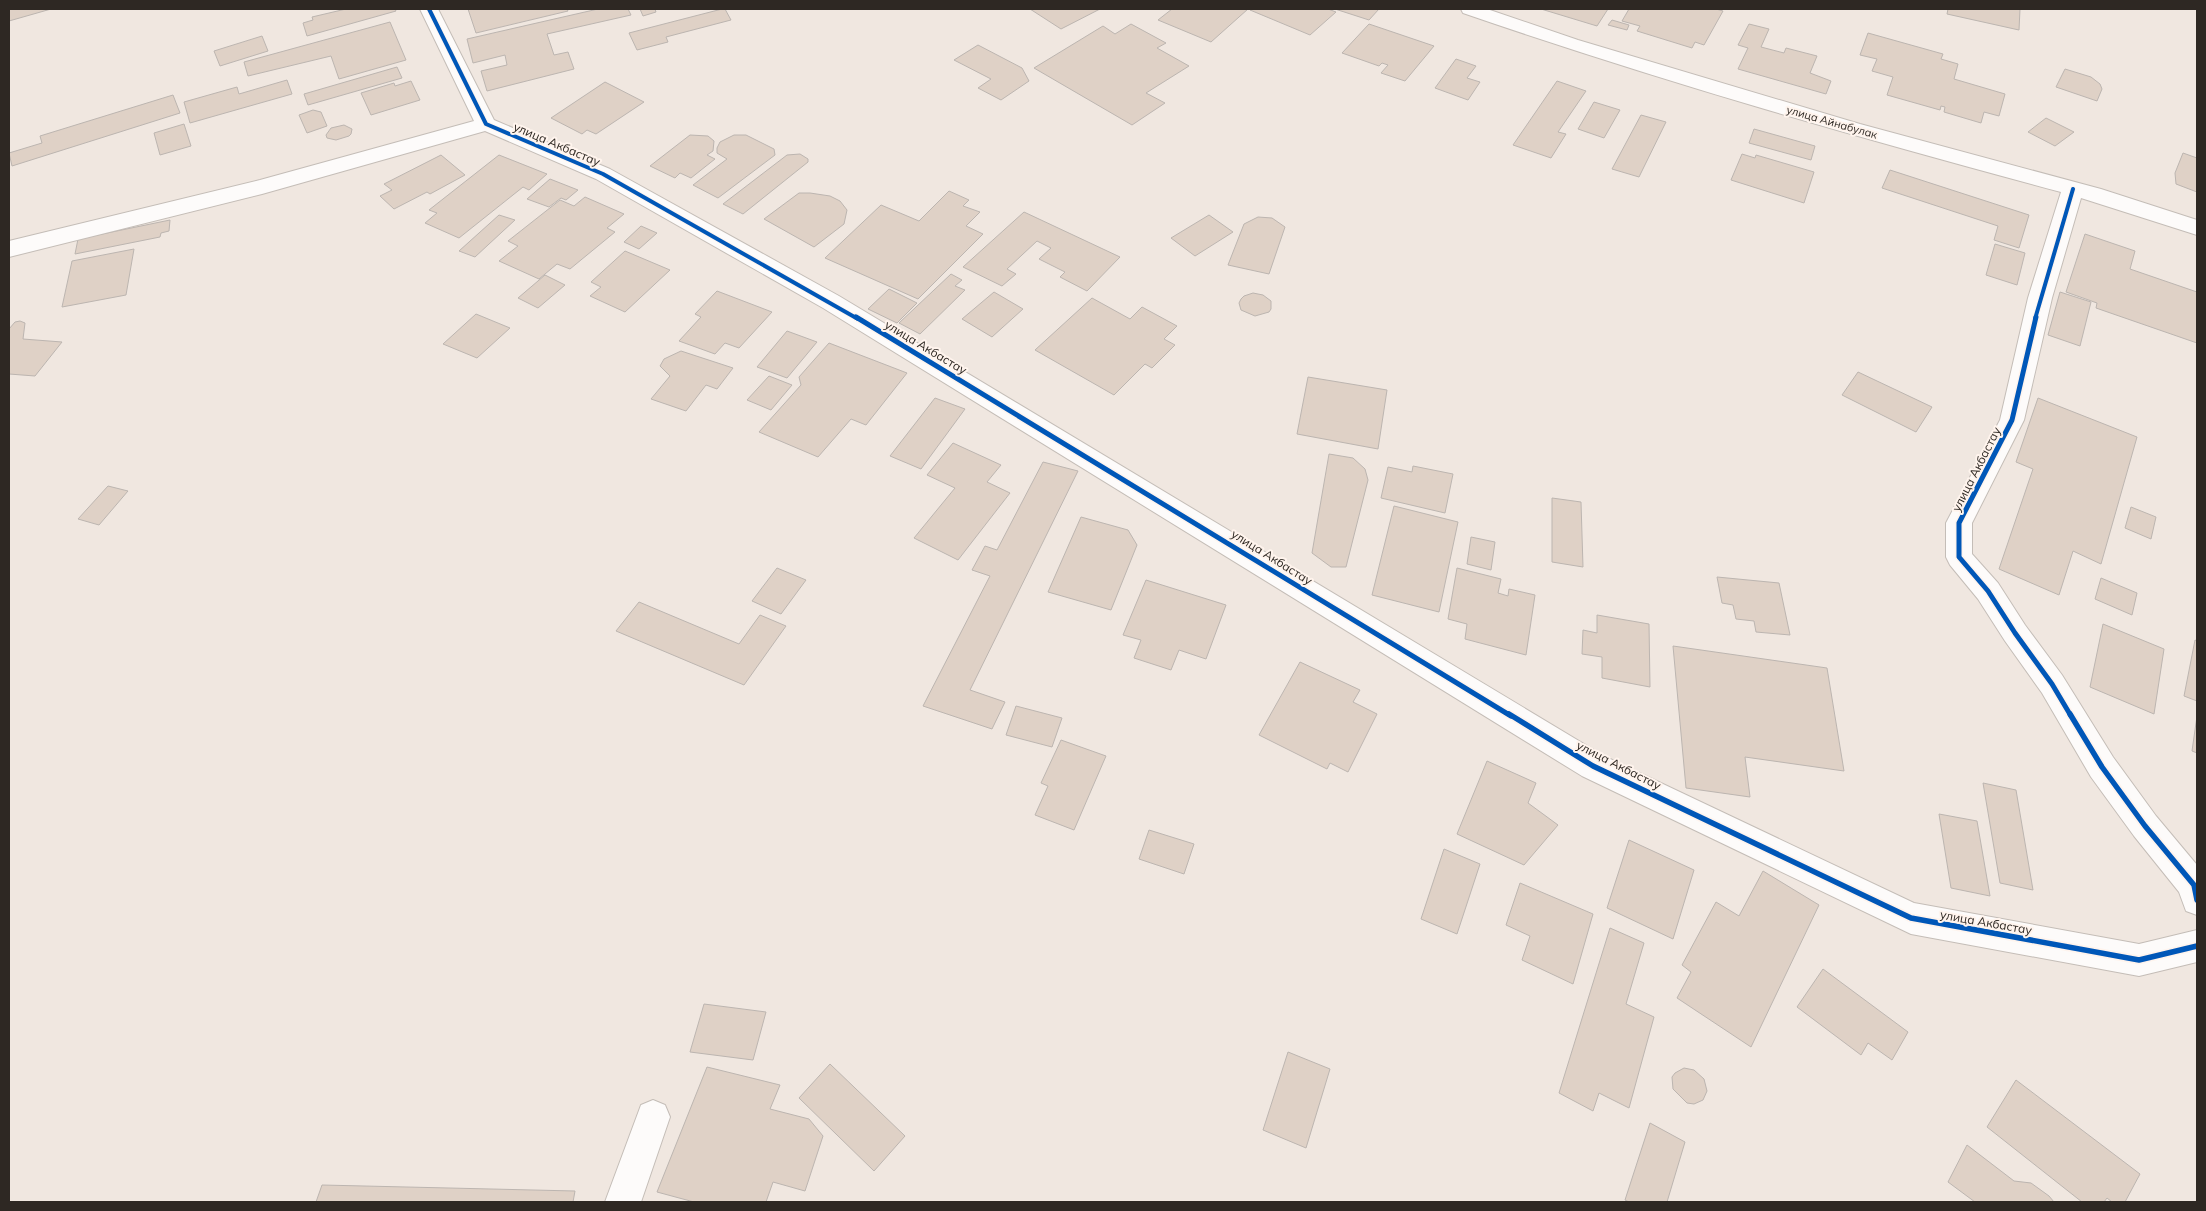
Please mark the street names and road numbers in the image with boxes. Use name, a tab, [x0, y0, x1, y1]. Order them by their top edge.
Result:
street label: улица Айнабулак	[1785, 102, 1879, 142]
street label: улица Акбастау	[511, 119, 603, 169]
street label: улица Акбастау	[882, 317, 970, 378]
street label: улица Акбастау	[1948, 424, 2004, 514]
street label: улица Акбастау	[1229, 526, 1316, 588]
street label: улица Акбастау	[1574, 737, 1664, 793]
street label: улица Акбастау	[1939, 907, 2034, 938]

